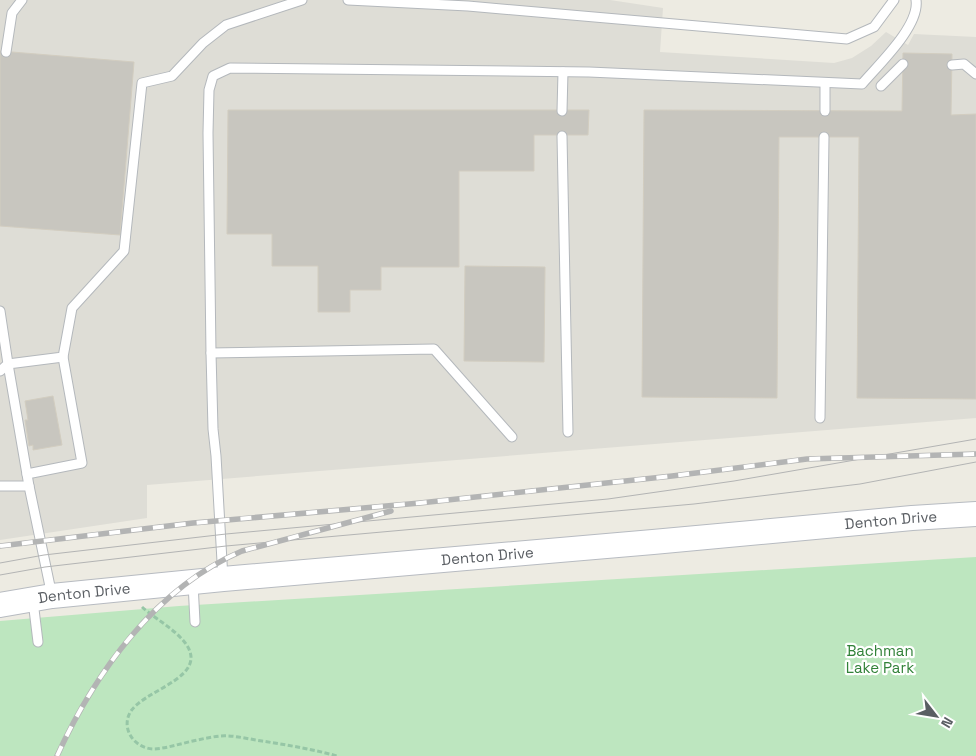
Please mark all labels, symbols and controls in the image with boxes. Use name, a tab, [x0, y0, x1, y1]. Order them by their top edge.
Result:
street label: Denton Drive	[844, 506, 938, 533]
street label: Denton Drive	[440, 542, 535, 569]
street label: Denton Drive	[36, 578, 131, 607]
park label: Bachman Lake Park	[846, 641, 914, 677]
north arrow	[911, 691, 961, 741]
text: N	[937, 714, 957, 731]

